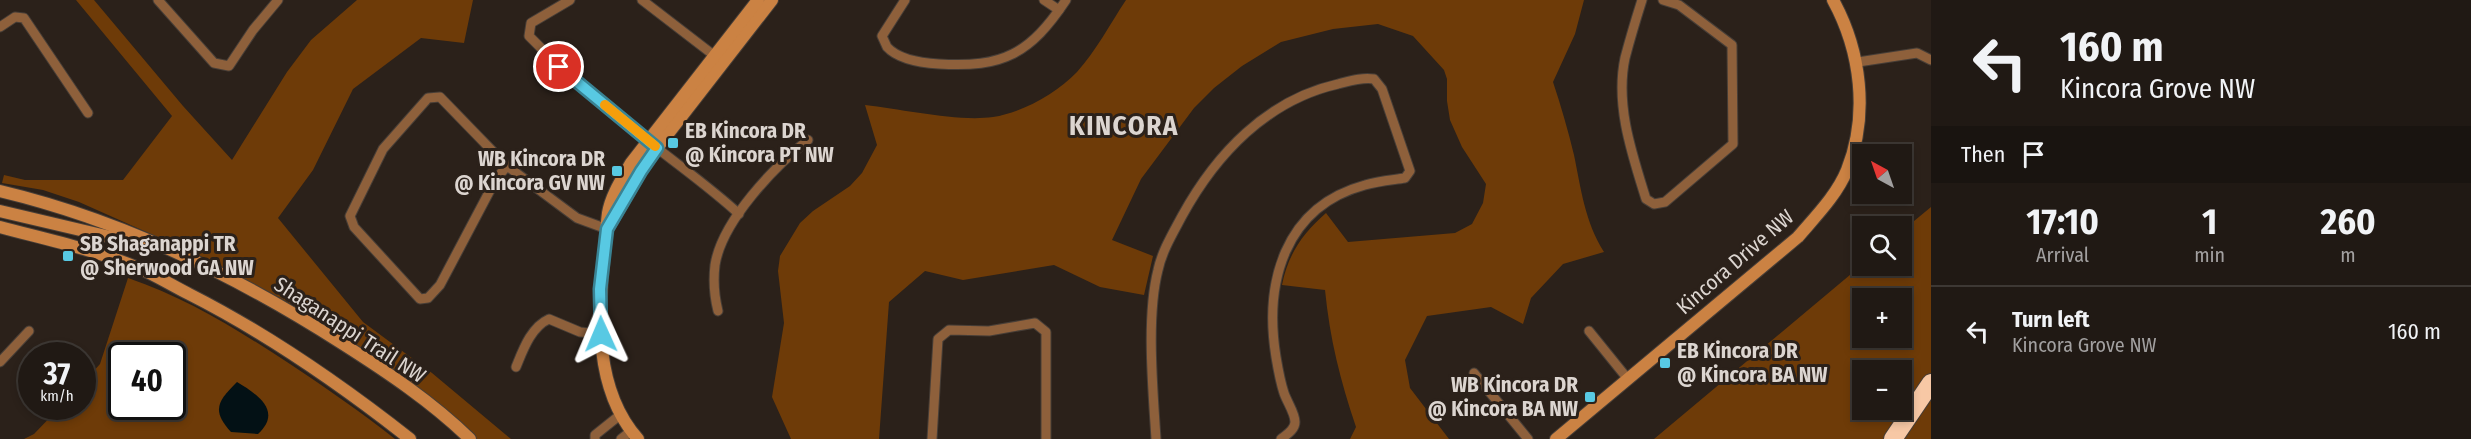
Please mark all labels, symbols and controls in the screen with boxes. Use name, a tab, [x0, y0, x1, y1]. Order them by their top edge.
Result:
text: 160 m	[2060, 22, 2163, 72]
icon: left	[1961, 24, 2039, 102]
pin	[533, 41, 584, 92]
icon: arrive	[542, 50, 575, 83]
text: Kincora Grove NW	[2060, 73, 2255, 105]
district label: KINCORA	[1069, 110, 1179, 142]
place label: EB Kincora DR @ Kincora PT NW	[685, 118, 834, 168]
marker: EB Kincora DR @ Kincora PT NW	[666, 136, 680, 150]
icon: arrive	[2017, 138, 2050, 171]
text: Then	[1961, 141, 2005, 168]
north arrow	[1852, 144, 1912, 204]
map controls	[1852, 144, 1912, 420]
place label: WB Kincora DR @ Kincora GV NW	[454, 146, 606, 196]
marker: WB Kincora DR @ Kincora GV NW	[610, 164, 624, 178]
text: 17:10	[2026, 200, 2099, 244]
text: 1	[2202, 200, 2217, 244]
text: 260	[2320, 200, 2376, 244]
street label: Kincora Drive NW	[1671, 204, 1799, 320]
button: search	[1852, 216, 1912, 276]
place label: SB Shaganappi TR @ Sherwood GA NW	[80, 231, 254, 281]
text: Arrival	[2036, 243, 2089, 267]
text: min	[2194, 243, 2225, 267]
text: m	[2340, 243, 2356, 267]
marker: SB Shaganappi TR @ Sherwood GA NW	[61, 249, 75, 263]
street label: Shaganappi Trail NW	[269, 271, 431, 389]
button: +	[1852, 288, 1912, 348]
position arrow	[569, 302, 633, 366]
text: Turn left	[2012, 306, 2090, 333]
icon: left	[1961, 315, 1994, 348]
text: 160 m	[2388, 318, 2441, 345]
text: Kincora Grove NW	[2012, 333, 2157, 357]
place label: EB Kincora DR @ Kincora BA NW	[1677, 338, 1828, 388]
speed limit sign: 40	[108, 342, 186, 420]
text: 37	[44, 356, 70, 392]
marker: EB Kincora DR @ Kincora BA NW	[1658, 356, 1672, 370]
button: −	[1852, 360, 1912, 420]
place label: WB Kincora DR @ Kincora BA NW	[1428, 372, 1579, 422]
text: km/h	[40, 387, 74, 405]
marker: WB Kincora DR @ Kincora BA NW	[1583, 390, 1597, 404]

